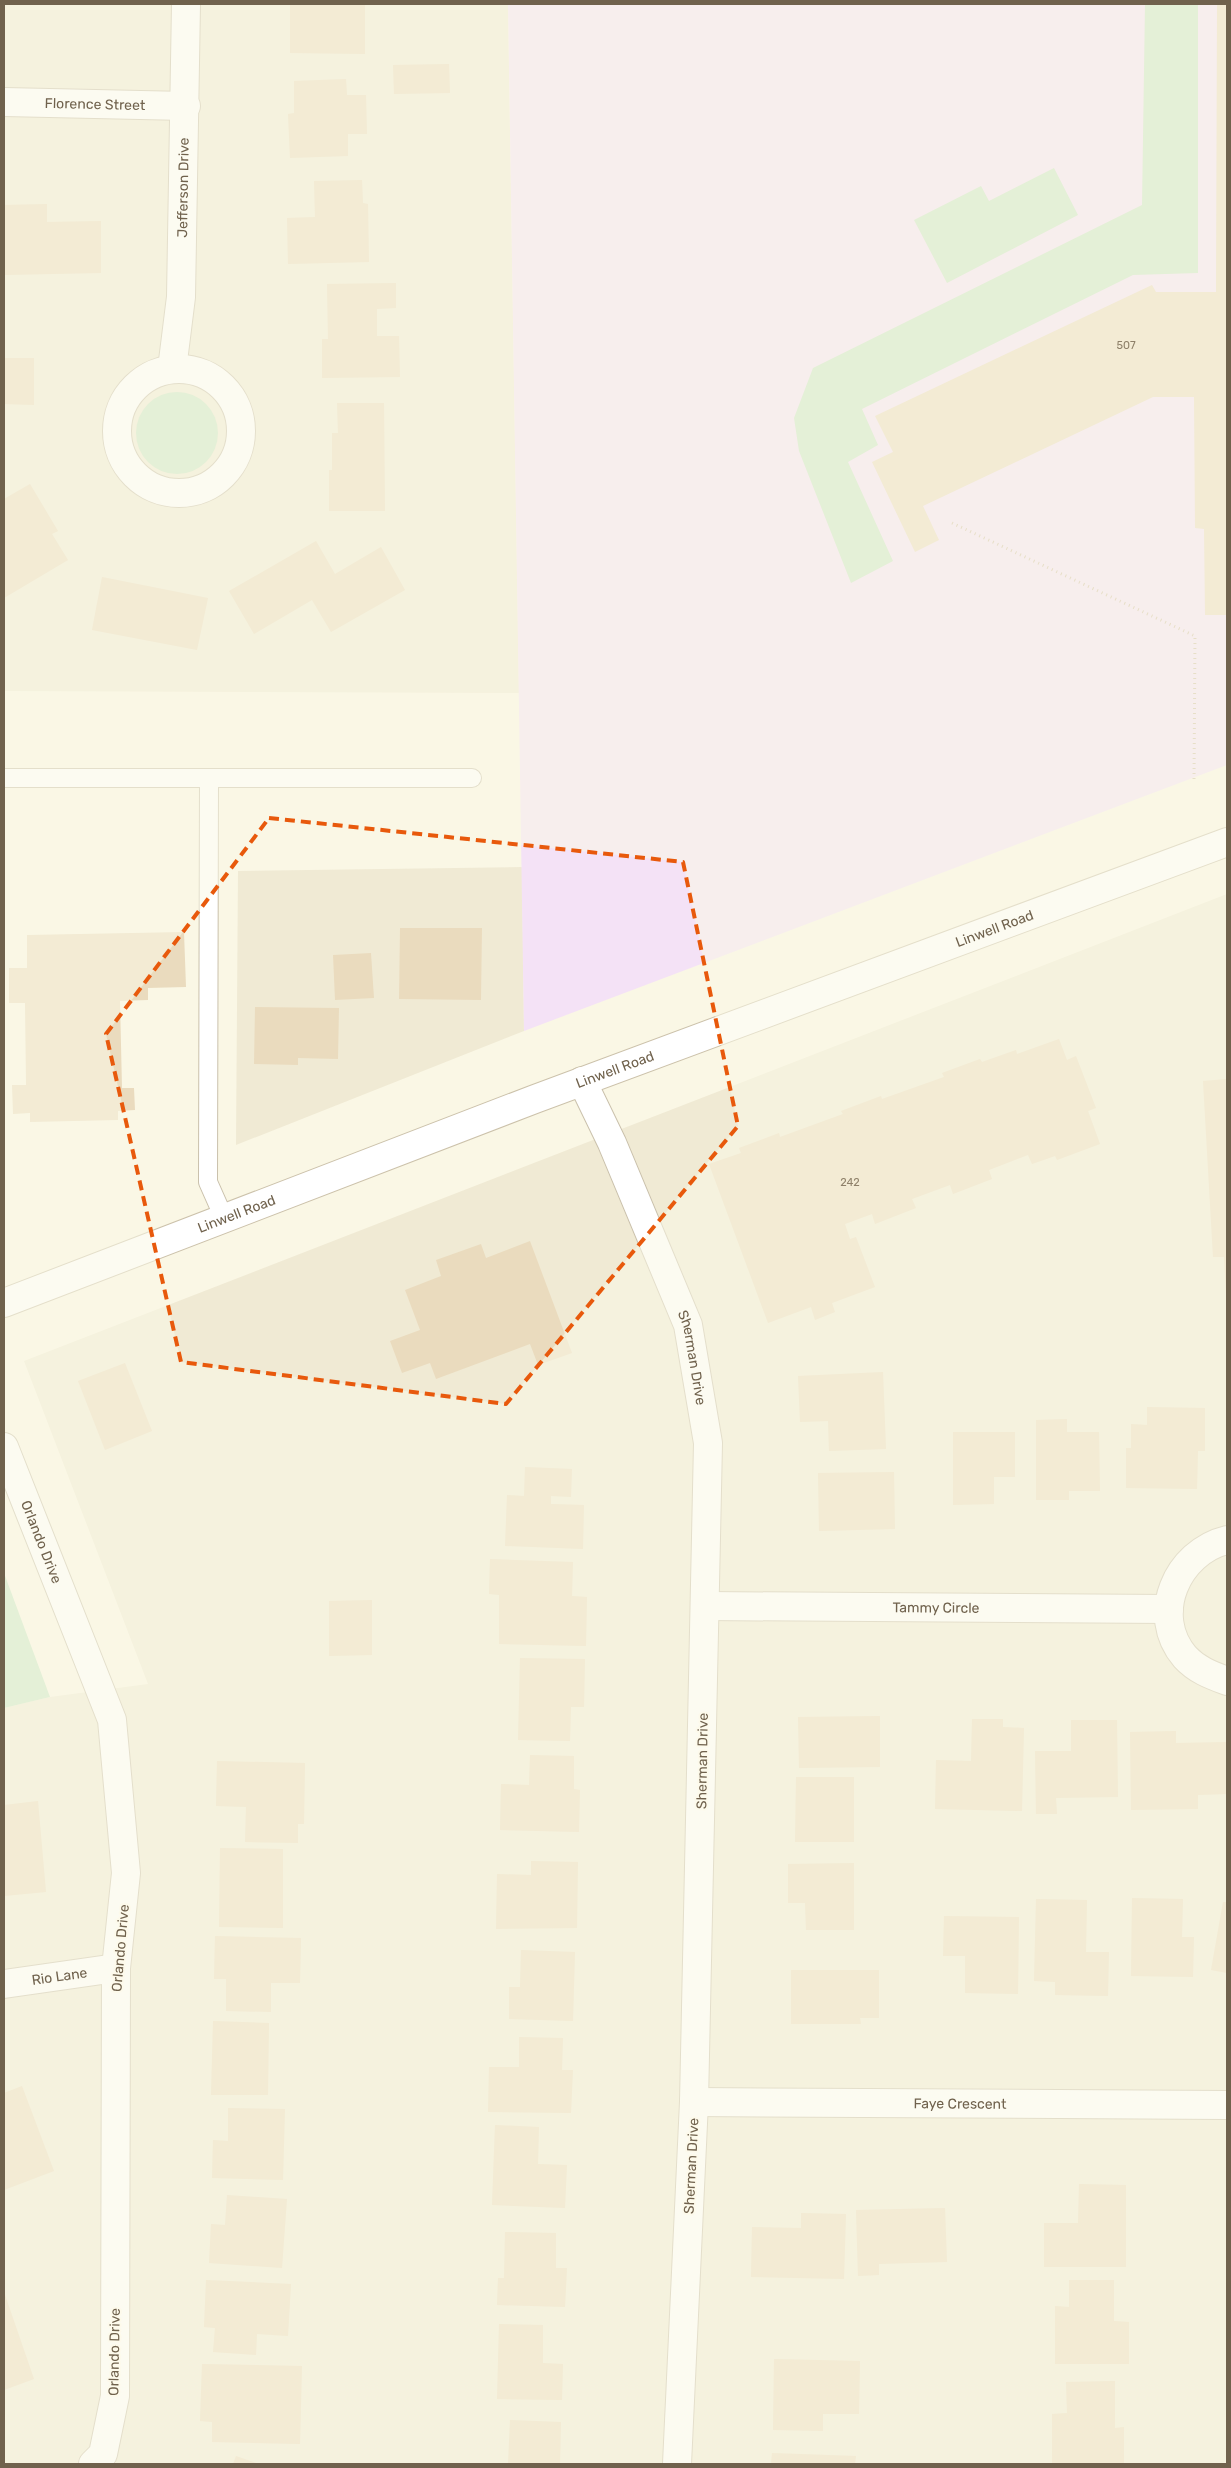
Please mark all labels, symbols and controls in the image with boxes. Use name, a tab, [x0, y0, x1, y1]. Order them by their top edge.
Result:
street label: Florence Street	[44, 95, 146, 114]
street label: Jefferson Drive	[174, 137, 193, 238]
house number: 507	[1116, 339, 1136, 352]
street label: Linwell Road	[953, 907, 1036, 951]
street label: Linwell Road	[574, 1048, 656, 1092]
house number: 242	[840, 1176, 860, 1189]
street label: Linwell Road	[195, 1192, 278, 1237]
street label: Sherman Drive	[674, 1308, 709, 1407]
street label: Orlando Drive	[17, 1498, 65, 1586]
street label: Tammy Circle	[892, 1599, 980, 1617]
street label: Sherman Drive	[693, 1713, 712, 1809]
street label: Orlando Drive	[108, 1903, 133, 1993]
street label: Rio Lane	[31, 1964, 89, 1989]
street label: Faye Crescent	[913, 2095, 1007, 2113]
street label: Sherman Drive	[680, 2117, 703, 2214]
street label: Orlando Drive	[105, 2308, 124, 2396]

